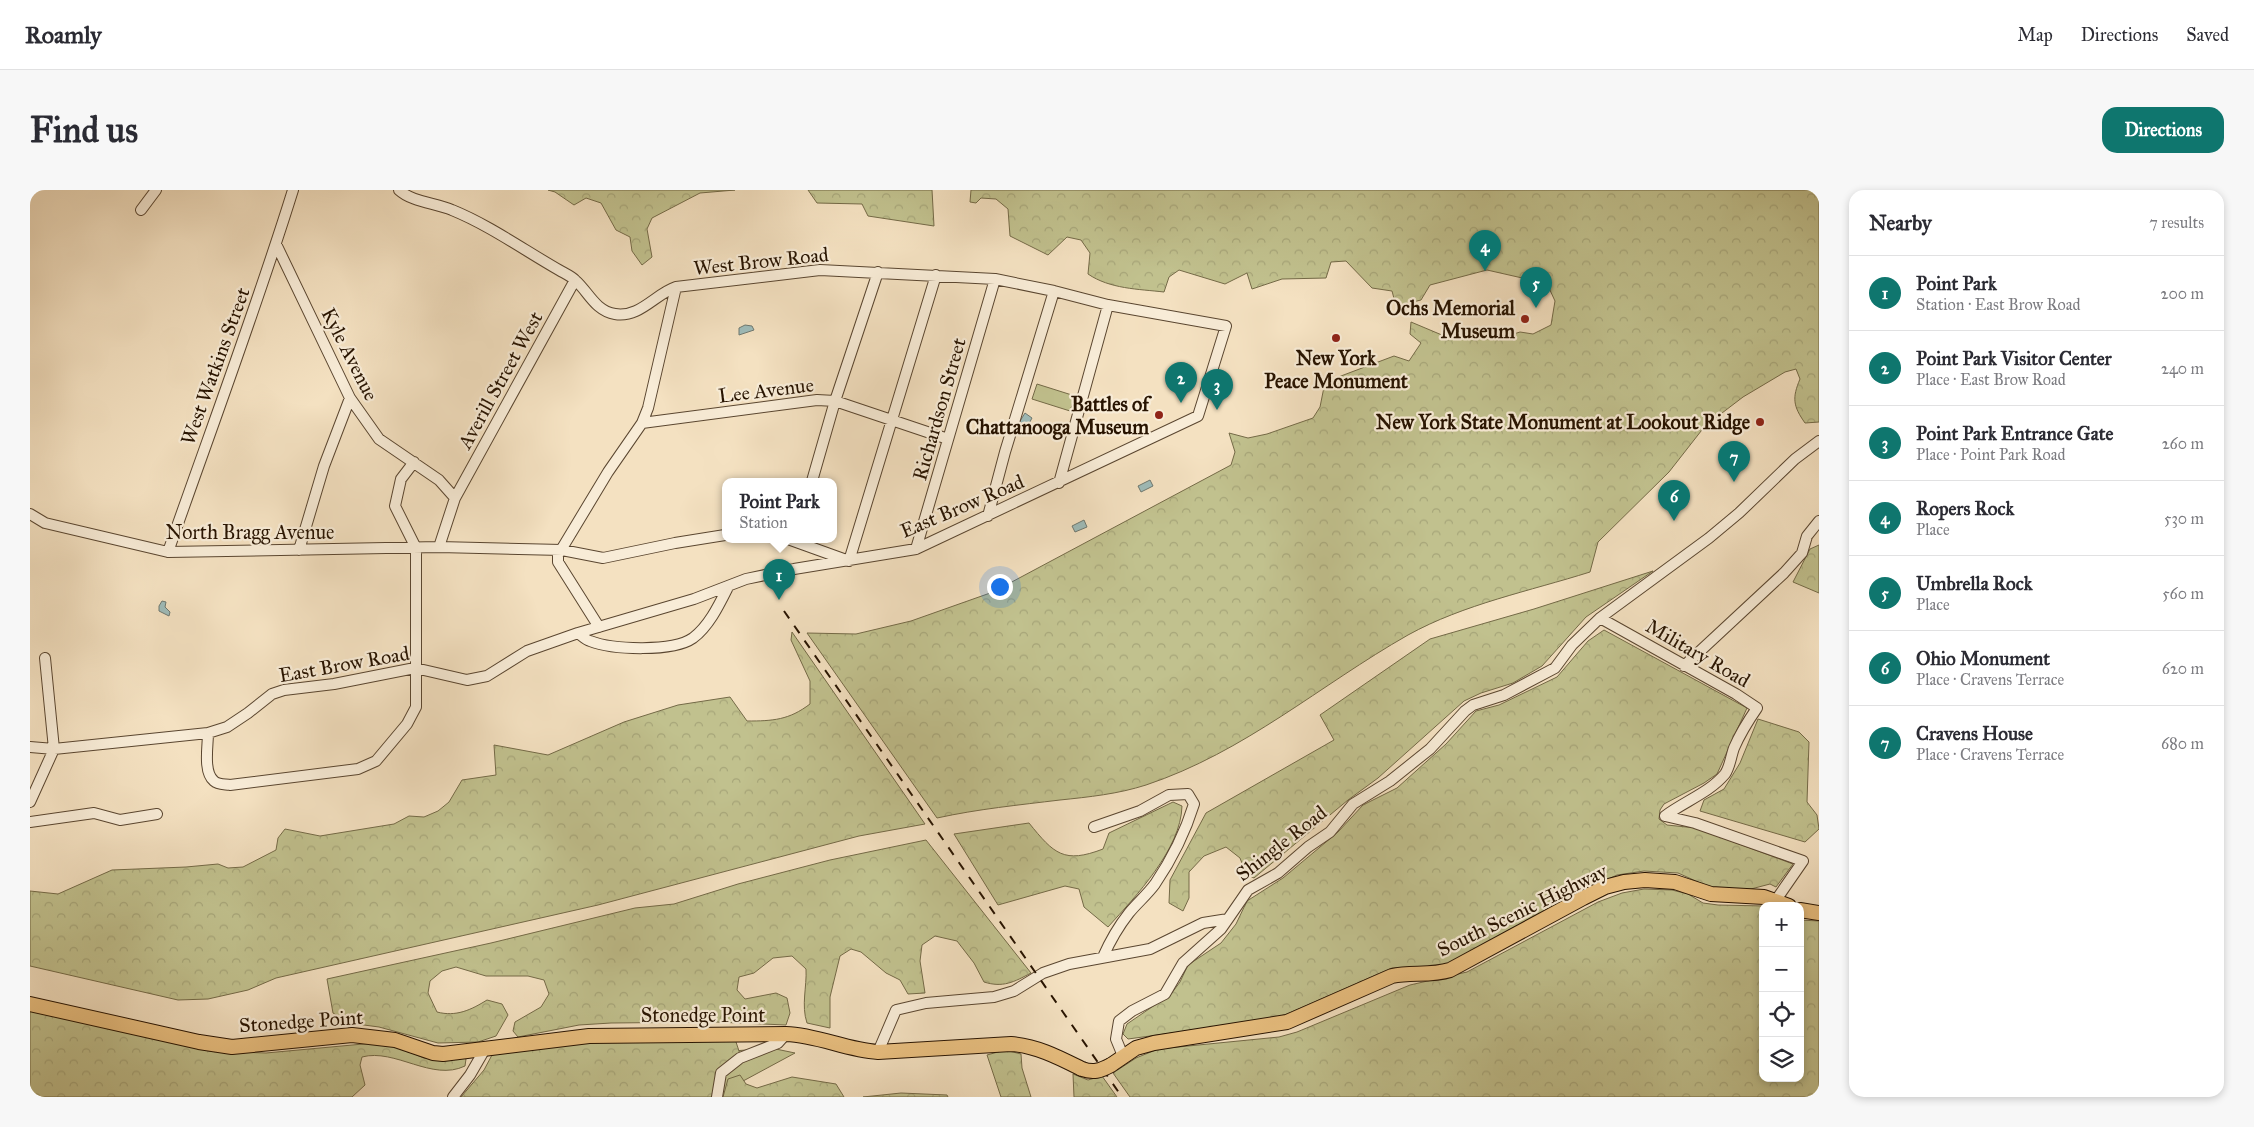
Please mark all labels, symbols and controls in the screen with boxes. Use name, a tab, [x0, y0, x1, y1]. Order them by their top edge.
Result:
text: Roamly	[25, 20, 102, 50]
text: Map	[2017, 24, 2053, 46]
text: Directions	[2081, 24, 2158, 46]
text: Saved	[2186, 24, 2229, 46]
button: Directions	[2102, 107, 2224, 153]
text: Find us	[30, 109, 138, 152]
text: Nearby	[1869, 210, 1932, 236]
text: 7 results	[2149, 213, 2204, 232]
pin: 4	[1469, 230, 1501, 271]
street label: West Brow Road	[692, 242, 830, 280]
pin: 5	[1520, 267, 1552, 308]
text: Point Park	[1916, 272, 1997, 295]
street label: West Watkins Street	[175, 284, 255, 448]
text: 1	[1882, 284, 1888, 303]
text: 200 m	[2161, 284, 2204, 303]
text: Station · East Brow Road	[1916, 295, 2081, 314]
place label: Ochs Memorial Museum	[1386, 296, 1516, 343]
street label: Kyle Avenue	[316, 304, 384, 404]
street label: Averill Street West	[452, 307, 548, 454]
marker: Ochs Memorial Museum	[1519, 313, 1531, 325]
marker: New York Peace Monument	[1330, 332, 1342, 344]
street label: Richardson Street	[907, 335, 971, 483]
place label: New York Peace Monument	[1264, 346, 1409, 393]
text: Point Park Visitor Center	[1916, 347, 2112, 370]
text: 2	[1881, 359, 1889, 378]
text: 240 m	[2161, 359, 2204, 378]
pin: 2	[1165, 362, 1197, 403]
pin: 3	[1201, 369, 1233, 410]
text: Place · East Brow Road	[1916, 370, 2066, 389]
street label: Lee Avenue	[717, 372, 815, 408]
place label: Battles of Chattanooga Museum	[966, 392, 1152, 440]
marker: Battles of Chattanooga Museum	[1153, 409, 1165, 421]
place label: New York State Monument at Lookout Ridge	[1376, 410, 1751, 435]
marker: New York State Monument at Lookout Ridge	[1754, 416, 1766, 428]
text: Point Park Entrance Gate	[1916, 422, 2113, 445]
text: 3	[1882, 434, 1888, 453]
text: 260 m	[2162, 434, 2204, 453]
pin: 7	[1718, 441, 1750, 482]
text: Place · Point Park Road	[1916, 445, 2066, 464]
street label: East Brow Road	[896, 469, 1028, 543]
popup	[722, 478, 837, 543]
pin: 6	[1658, 480, 1690, 521]
text: Point Park	[739, 490, 820, 513]
text: Ropers Rock	[1916, 497, 2014, 520]
text: 4	[1881, 509, 1889, 528]
text: 530 m	[2164, 509, 2204, 528]
text: Station	[739, 513, 788, 532]
street label: North Bragg Avenue	[166, 520, 334, 545]
text: Place	[1916, 520, 1950, 539]
pin: 1	[763, 559, 795, 600]
text: Umbrella Rock	[1916, 572, 2033, 595]
your location	[987, 574, 1013, 600]
text: 5	[1881, 584, 1889, 603]
text: 560 m	[2162, 584, 2204, 603]
text: Place	[1916, 595, 1950, 614]
street label: Military Road	[1642, 614, 1754, 692]
street label: East Brow Road	[277, 641, 411, 687]
text: Ohio Monument	[1916, 647, 2050, 670]
text: 6	[1881, 659, 1889, 678]
text: 620 m	[2162, 659, 2204, 678]
text: Place · Cravens Terrace	[1916, 670, 2064, 689]
text: Cravens House	[1916, 722, 2033, 745]
text: 7	[1881, 734, 1889, 753]
text: 680 m	[2161, 734, 2204, 753]
text: Place · Cravens Terrace	[1916, 745, 2064, 764]
street label: Shingle Road	[1231, 800, 1332, 887]
street label: South Scenic Highway	[1433, 858, 1612, 962]
map controls	[1759, 902, 1804, 1082]
button: +	[1759, 902, 1804, 947]
button: −	[1759, 947, 1804, 992]
button: locate	[1759, 992, 1804, 1037]
street label: Stonedge Point	[641, 1003, 765, 1028]
street label: Stonedge Point	[238, 1005, 364, 1038]
button: layers	[1759, 1037, 1804, 1082]

